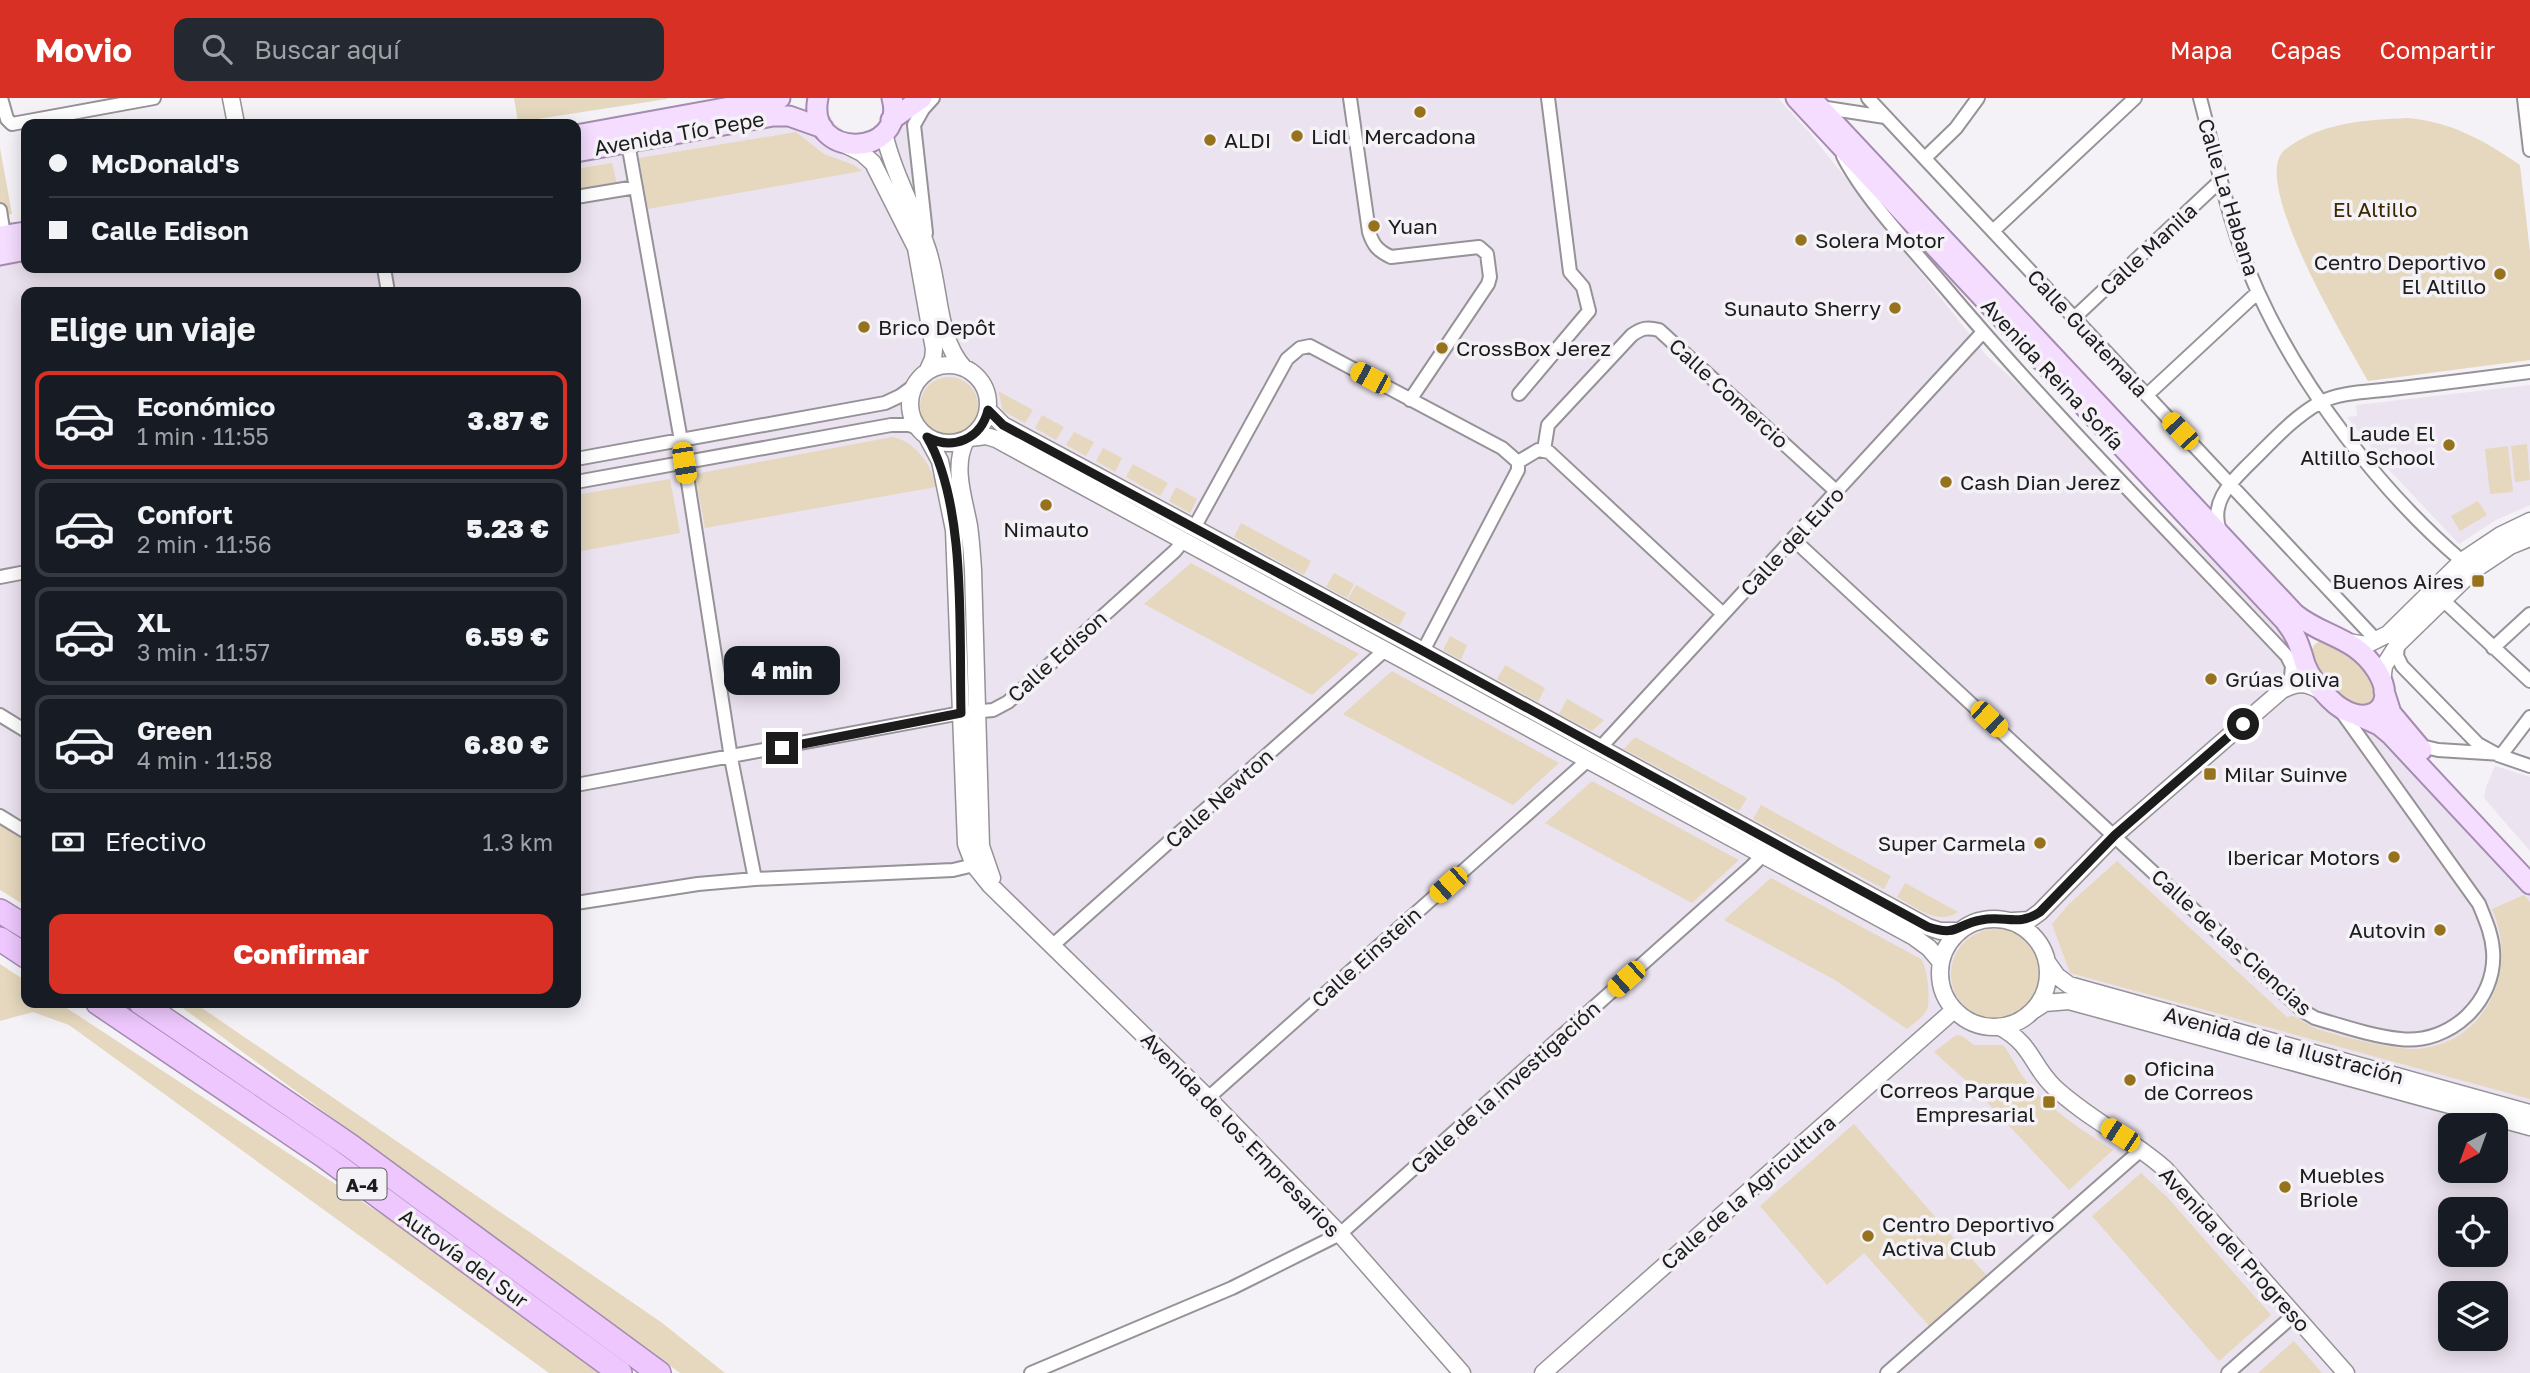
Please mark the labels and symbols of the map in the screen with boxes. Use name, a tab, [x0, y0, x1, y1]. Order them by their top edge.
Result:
marker: Mercadona	[1412, 104, 1428, 120]
street label: Avenida Tío Pepe	[592, 105, 766, 161]
street label: Calle La Habana	[2193, 115, 2265, 279]
place label: Lidl	[1311, 123, 1348, 149]
place label: Mercadona	[1364, 123, 1476, 149]
place label: ALDI	[1224, 127, 1271, 153]
marker: Lidl	[1289, 128, 1305, 144]
marker: ALDI	[1202, 132, 1218, 148]
park label: El Altillo	[2333, 196, 2417, 222]
street label: Calle Manila	[2094, 197, 2202, 301]
place label: Yuan	[1388, 213, 1438, 239]
marker: Yuan	[1366, 218, 1382, 234]
place label: Solera Motor	[1815, 227, 1945, 253]
marker: Solera Motor	[1793, 232, 1809, 248]
place label: Centro Deportivo El Altillo	[2314, 249, 2486, 299]
street label: Calle Guatemala	[2022, 264, 2154, 402]
marker: Centro Deportivo El Altillo	[2492, 266, 2508, 282]
street label: Avenida Reina Sofía	[1976, 293, 2130, 455]
place label: Sunauto Sherry	[1724, 295, 1881, 321]
marker: Sunauto Sherry	[1887, 300, 1903, 316]
place label: Brico Depôt	[878, 314, 996, 340]
marker: Brico Depôt	[856, 319, 872, 335]
street label: Calle Comercio	[1664, 332, 1794, 454]
place label: CrossBox Jerez	[1456, 335, 1611, 361]
marker: CrossBox Jerez	[1434, 340, 1450, 356]
car	[1347, 359, 1394, 397]
car	[2158, 408, 2203, 454]
place label: Laude El Altillo School	[2300, 420, 2435, 470]
marker: Laude El Altillo School	[2441, 437, 2457, 453]
car	[671, 441, 698, 485]
place label: Cash Dian Jerez	[1960, 469, 2121, 495]
marker: Cash Dian Jerez	[1938, 474, 1954, 490]
street label: Calle del Euro	[1735, 481, 1849, 601]
marker: Nimauto	[1038, 497, 1054, 513]
place label: Nimauto	[1003, 516, 1089, 542]
place label: Buenos Aires	[2332, 568, 2464, 594]
marker: Buenos Aires	[2470, 573, 2486, 589]
street label: Calle Edison	[1002, 605, 1112, 707]
callout: 4 min	[724, 646, 840, 696]
place label: Grúas Oliva	[2225, 666, 2340, 692]
marker: Grúas Oliva	[2203, 671, 2219, 687]
car	[1967, 697, 2012, 741]
route start	[2227, 708, 2259, 740]
route end	[766, 732, 798, 764]
street label: Calle Newton	[1160, 743, 1278, 853]
place label: Milar Suinve	[2224, 761, 2348, 787]
marker: Milar Suinve	[2202, 766, 2218, 782]
place label: Super Carmela	[1878, 830, 2026, 856]
marker: Super Carmela	[2032, 835, 2048, 851]
place label: Ibericar Motors	[2227, 844, 2380, 870]
marker: Ibericar Motors	[2386, 849, 2402, 865]
car	[1426, 863, 1471, 907]
street label: Calle de las Ciencias	[2146, 863, 2318, 1021]
street label: Calle Einstein	[1306, 901, 1426, 1013]
place label: Autovin	[2349, 917, 2426, 943]
marker: Autovin	[2432, 922, 2448, 938]
car	[1604, 957, 1649, 1001]
street label: Calle de la Investigación	[1405, 995, 1605, 1179]
street label: Avenida de la Ilustración	[2161, 1000, 2407, 1090]
street label: Avenida de los Empresarios	[1136, 1026, 1346, 1242]
place label: Oficina de Correos	[2144, 1055, 2253, 1105]
marker: Oficina de Correos	[2122, 1072, 2138, 1088]
place label: Correos Parque Empresarial	[1880, 1077, 2035, 1127]
marker: Correos Parque Empresarial	[2041, 1094, 2057, 1110]
street label: Calle de la Agricultura	[1655, 1109, 1841, 1275]
north arrow	[2438, 1113, 2508, 1183]
car	[2097, 1115, 2144, 1155]
street label: Avenida del Progreso	[2154, 1161, 2316, 1337]
place label: Muebles Briole	[2299, 1162, 2385, 1212]
road number: A-4	[338, 1168, 386, 1200]
marker: Muebles Briole	[2277, 1179, 2293, 1195]
street label: Autovía del Sur	[395, 1203, 533, 1313]
place label: Centro Deportivo Activa Club	[1882, 1211, 2054, 1261]
marker: Centro Deportivo Activa Club	[1860, 1228, 1876, 1244]

